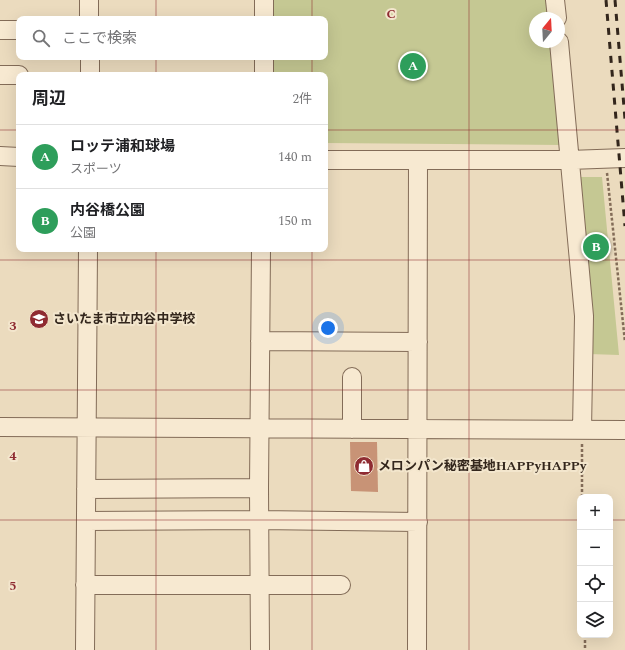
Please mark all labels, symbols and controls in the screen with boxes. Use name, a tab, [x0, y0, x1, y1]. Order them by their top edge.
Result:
text: C	[386, 4, 396, 24]
north arrow	[529, 12, 565, 48]
search box	[16, 16, 328, 60]
icon: search	[30, 27, 52, 49]
text: ここで検索	[62, 27, 137, 50]
pin: A	[400, 51, 426, 81]
text: 周辺	[32, 86, 66, 112]
text: 2件	[292, 89, 312, 109]
text: ロッテ浦和球場	[70, 135, 175, 158]
text: A	[40, 147, 50, 167]
text: 140 m	[278, 147, 312, 167]
text: スポーツ	[70, 159, 122, 179]
text: 内谷橋公園	[70, 199, 145, 222]
text: B	[40, 211, 50, 231]
text: 150 m	[278, 211, 312, 231]
text: 公園	[70, 223, 96, 243]
pin: B	[583, 232, 609, 262]
school or university icon: さいたま市立内谷中学校	[28, 308, 50, 330]
place label: さいたま市立内谷中学校	[53, 309, 196, 329]
text: 3	[9, 316, 17, 336]
your location	[318, 318, 338, 338]
text: 4	[9, 446, 17, 466]
shop icon: メロンパン秘密基地HAPPyHAPPy	[353, 455, 375, 477]
place label: メロンパン秘密基地HAPPyHAPPy	[378, 456, 587, 476]
map controls	[577, 494, 613, 638]
button: +	[577, 494, 613, 530]
button: −	[577, 530, 613, 566]
button: locate	[577, 566, 613, 602]
text: 5	[9, 576, 17, 596]
button: layers	[577, 602, 613, 638]

